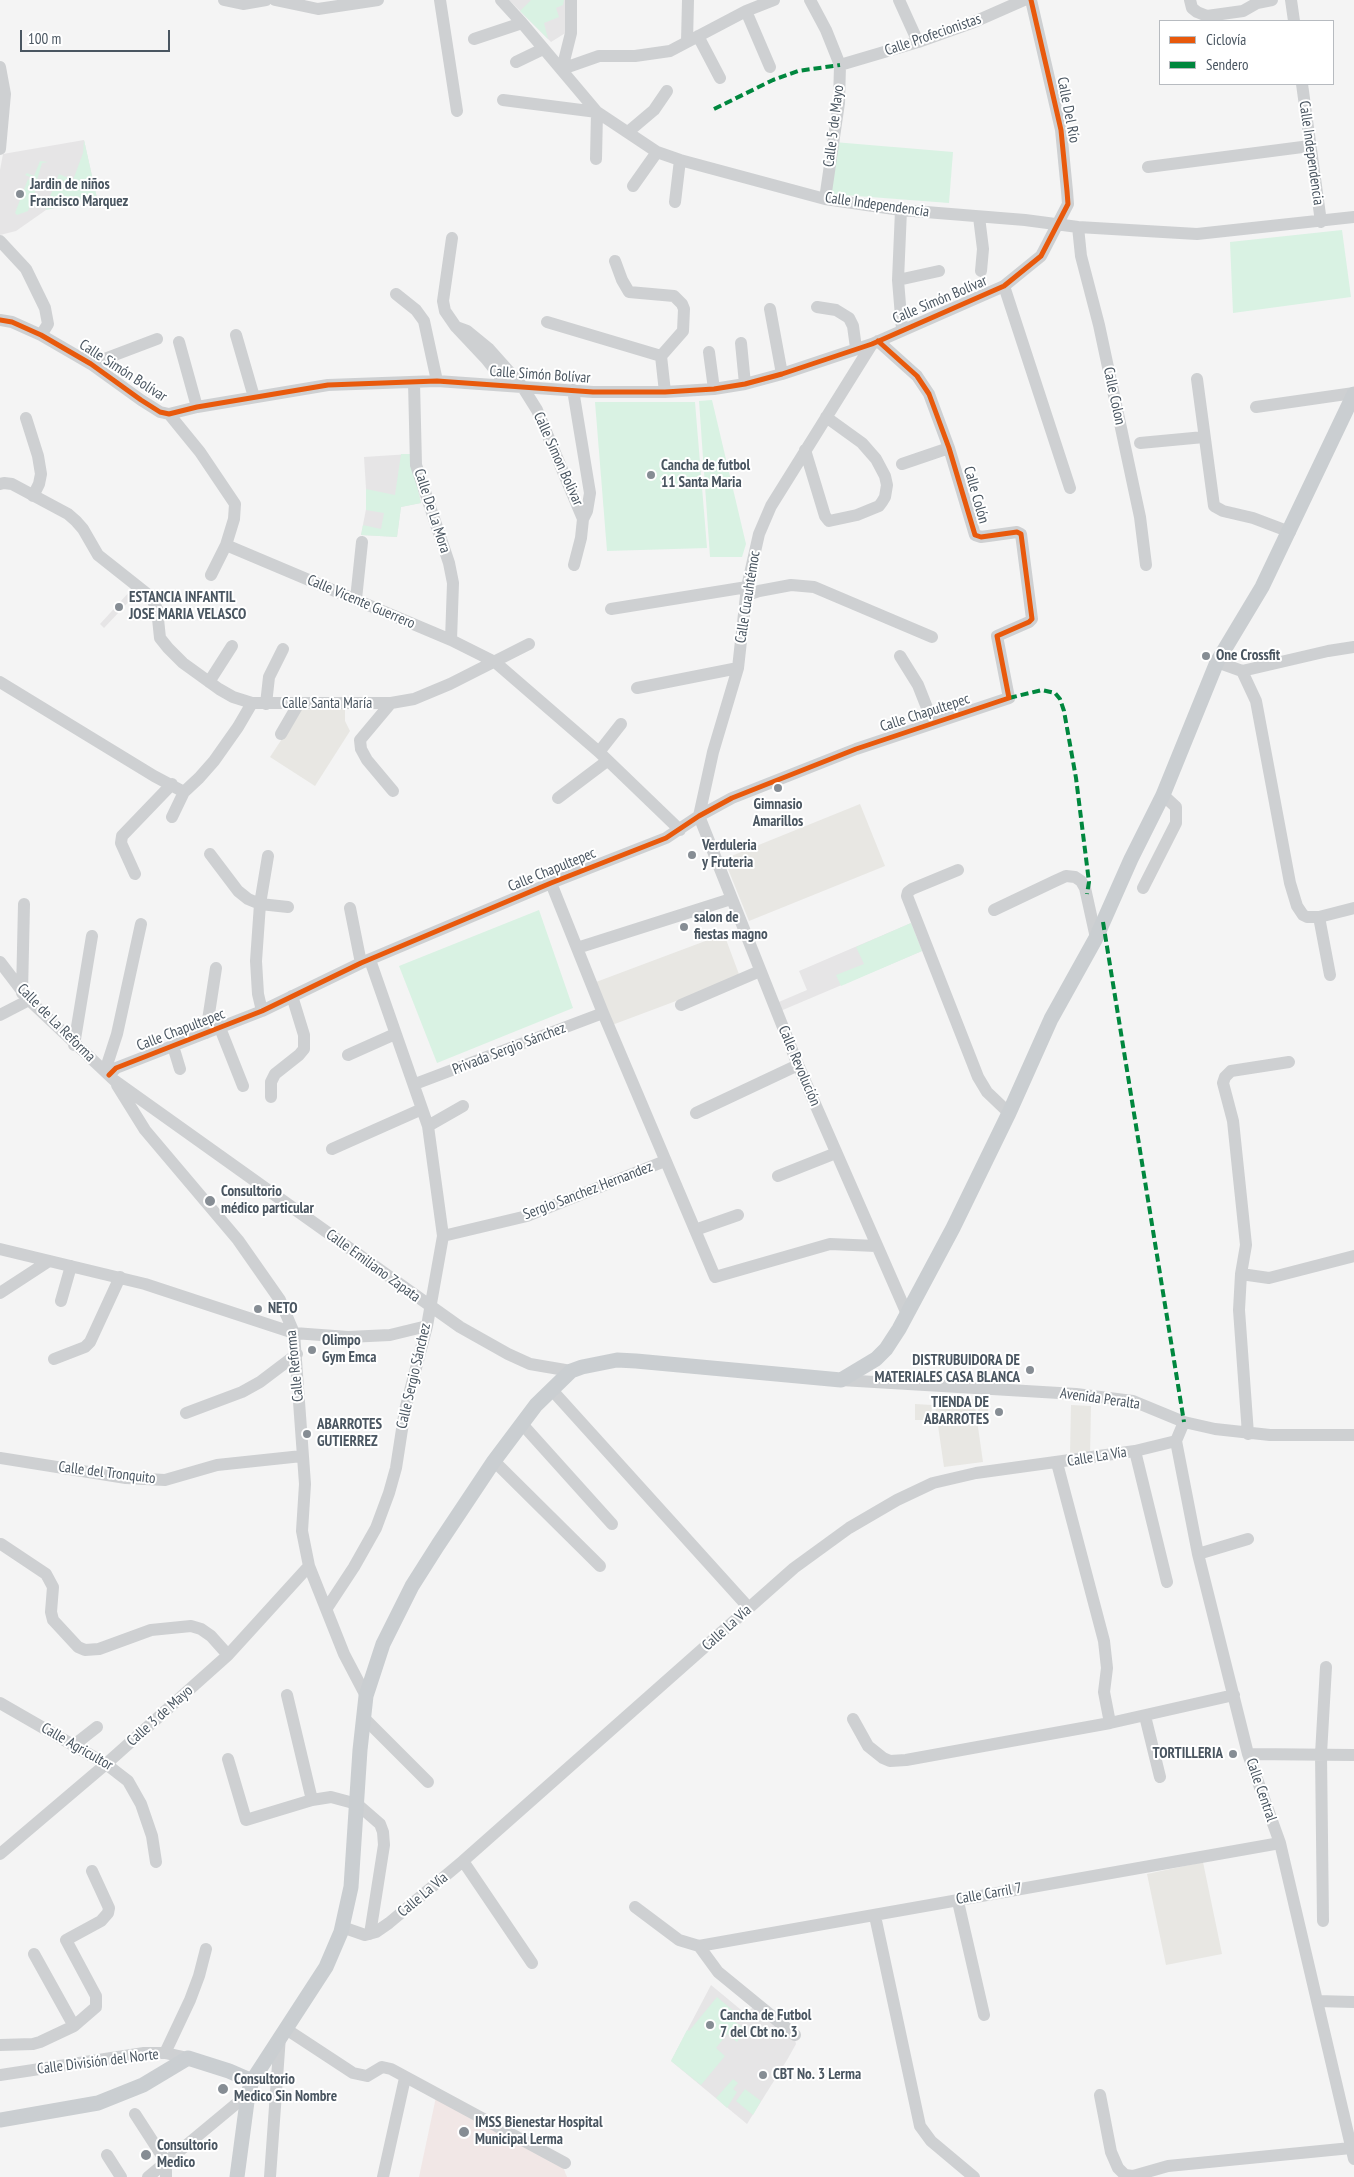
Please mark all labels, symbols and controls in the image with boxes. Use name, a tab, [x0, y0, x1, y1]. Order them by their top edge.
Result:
street label: Calle Profecionistas	[882, 10, 984, 60]
scale bar	[22, 20, 172, 52]
legend	[1159, 20, 1334, 85]
text: 100 m	[28, 29, 61, 48]
text: Ciclovía	[1206, 30, 1246, 49]
text: Sendero	[1206, 55, 1248, 74]
street label: Calle Del Río	[1053, 76, 1083, 144]
street label: Calle 5 de Mayo	[820, 84, 848, 168]
street label: Calle Independencia	[1295, 100, 1327, 206]
place label: Jardin de niños Francisco Marquez	[30, 176, 128, 211]
marker: Jardin de niños Francisco Marquez	[14, 188, 26, 200]
street label: Calle Independencia	[824, 189, 930, 221]
street label: Calle Simón Bolívar	[890, 272, 990, 328]
street label: Calle Simón Bolívar	[76, 336, 170, 406]
street label: Calle Simón Bolívar	[489, 363, 591, 387]
street label: Calle Colon	[1099, 366, 1129, 426]
street label: Calle Simon Bolivar	[529, 409, 587, 509]
place label: Cancha de futbol 11 Santa Maria	[661, 457, 750, 492]
street label: Calle Colón	[959, 464, 993, 526]
street label: Calle De La Mora	[410, 467, 454, 555]
marker: Cancha de futbol 11 Santa Maria	[645, 469, 657, 481]
street label: Calle Cuauhtémoc	[732, 550, 764, 644]
street label: Calle Vicente Guerrero	[304, 571, 418, 633]
place label: ESTANCIA INFANTIL JOSE MARIA VELASCO	[129, 589, 246, 624]
marker: ESTANCIA INFANTIL JOSE MARIA VELASCO	[113, 601, 125, 613]
place label: One Crossfit	[1216, 647, 1280, 665]
marker: One Crossfit	[1200, 650, 1212, 662]
street label: Calle Chapultepec	[878, 690, 972, 736]
street label: Calle Santa María	[282, 695, 372, 713]
marker: Gimnasio Amarillos	[772, 782, 784, 794]
place label: Gimnasio Amarillos	[753, 796, 803, 831]
place label: Verduleria y Fruteria	[702, 837, 757, 872]
street label: Calle Chapultepec	[505, 844, 599, 896]
marker: Verduleria y Fruteria	[686, 849, 698, 861]
place label: salon de fiestas magno	[694, 909, 768, 944]
marker: salon de fiestas magno	[678, 921, 690, 933]
street label: Calle de La Reforma	[13, 980, 99, 1066]
street label: Calle Chapultepec	[134, 1005, 228, 1055]
street label: Privada Sergio Sánchez	[450, 1019, 568, 1079]
street label: Calle Revolución	[774, 1023, 824, 1109]
street label: Sergio Sanchez Hernandez	[521, 1158, 655, 1224]
place label: Consultorio médico particular	[221, 1183, 314, 1218]
marker: Consultorio médico particular	[203, 1194, 217, 1208]
street label: Calle Emiliano Zapata	[322, 1226, 424, 1306]
place label: NETO	[268, 1300, 298, 1318]
marker: NETO	[252, 1303, 264, 1315]
street label: Calle Sergio Sánchez	[393, 1322, 435, 1430]
street label: Calle Reforma	[282, 1329, 308, 1403]
place label: Olimpo Gym Emca	[322, 1332, 376, 1367]
marker: Olimpo Gym Emca	[306, 1344, 318, 1356]
place label: DISTRUBUIDORA DE MATERIALES CASA BLANCA	[875, 1352, 1020, 1387]
marker: DISTRUBUIDORA DE MATERIALES CASA BLANCA	[1024, 1364, 1036, 1376]
street label: Avenida Peralta	[1059, 1384, 1141, 1414]
place label: TIENDA DE ABARROTES	[924, 1394, 989, 1429]
marker: TIENDA DE ABARROTES	[993, 1406, 1005, 1418]
place label: ABARROTES GUTIERREZ	[317, 1416, 382, 1451]
marker: ABARROTES GUTIERREZ	[301, 1428, 313, 1440]
street label: Calle La Vía	[1066, 1443, 1128, 1471]
street label: Calle del Tronquito	[57, 1458, 157, 1488]
street label: Calle La Vía	[699, 1601, 755, 1655]
street label: Calle 3 de Mayo	[123, 1682, 197, 1750]
street label: Calle Agricultor	[38, 1719, 116, 1775]
place label: TORTILLERIA	[1153, 1745, 1223, 1763]
marker: TORTILLERIA	[1227, 1748, 1239, 1760]
street label: Calle Central	[1242, 1756, 1280, 1824]
street label: Calle La Vía	[394, 1869, 452, 1921]
street label: Calle Carril 7	[955, 1879, 1023, 1909]
place label: Cancha de Futbol 7 del Cbt no. 3	[720, 2007, 811, 2042]
marker: Cancha de Futbol 7 del Cbt no. 3	[704, 2019, 716, 2031]
street label: Calle División del Norte	[36, 2046, 160, 2078]
place label: CBT No. 3 Lerma	[773, 2066, 861, 2084]
marker: CBT No. 3 Lerma	[757, 2069, 769, 2081]
place label: Consultorio Medico Sin Nombre	[234, 2071, 337, 2106]
marker: Consultorio Medico Sin Nombre	[216, 2082, 230, 2096]
place label: IMSS Bienestar Hospital Municipal Lerma	[475, 2114, 603, 2149]
marker: IMSS Bienestar Hospital Municipal Lerma	[457, 2125, 471, 2139]
place label: Consultorio Medico	[157, 2137, 218, 2172]
marker: Consultorio Medico	[139, 2148, 153, 2162]

